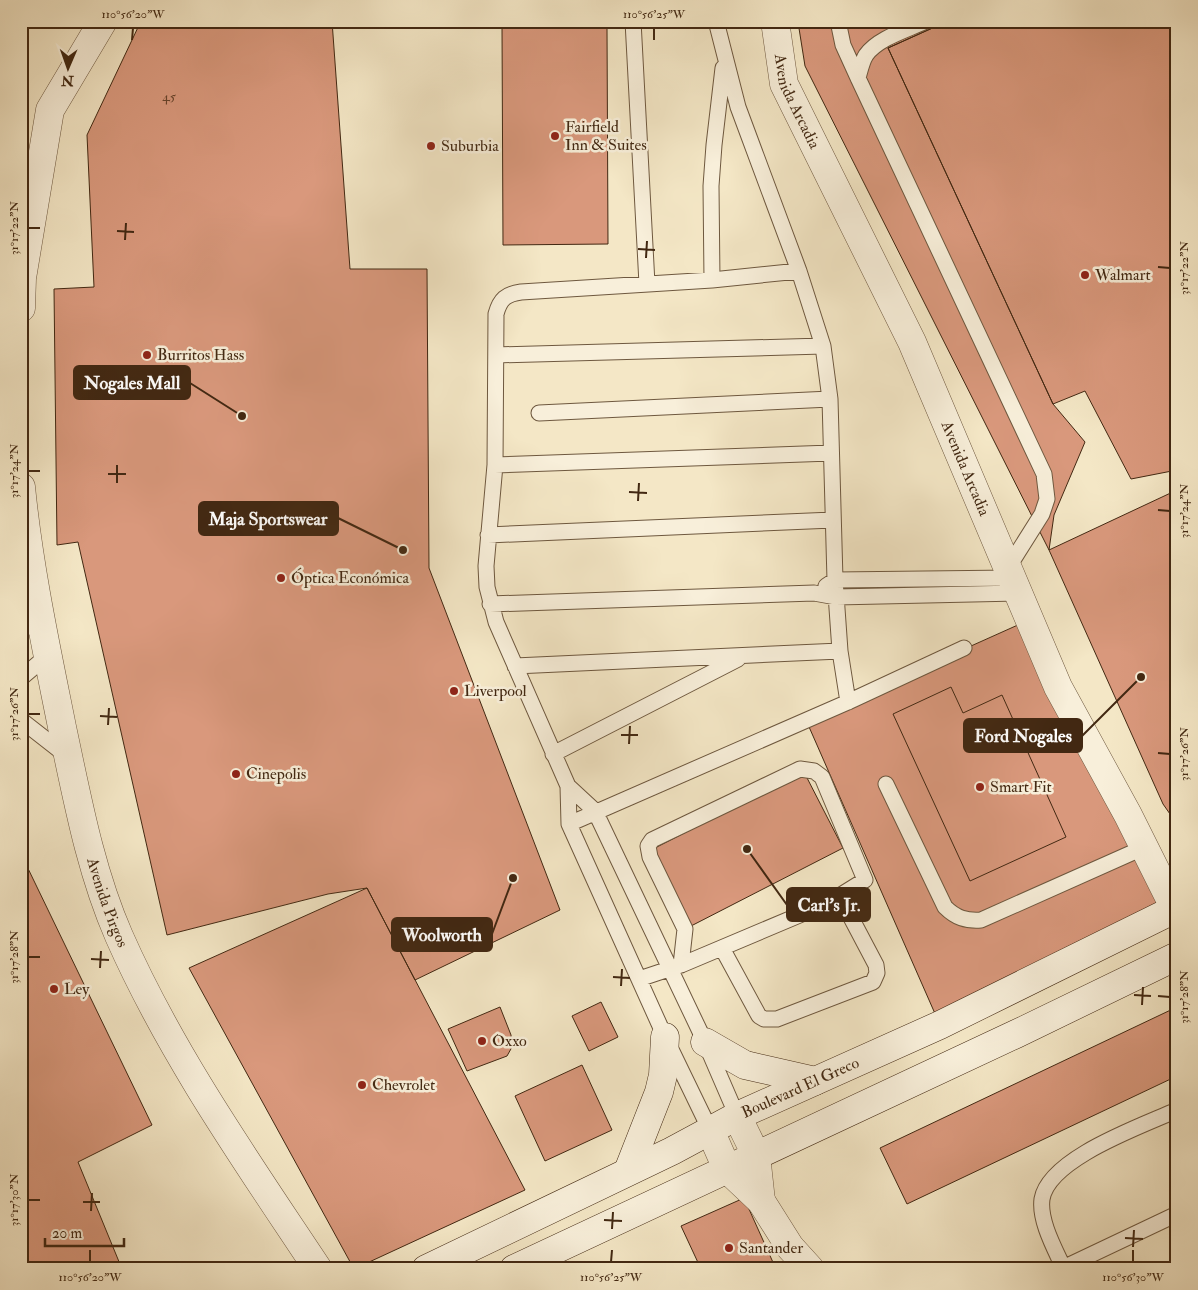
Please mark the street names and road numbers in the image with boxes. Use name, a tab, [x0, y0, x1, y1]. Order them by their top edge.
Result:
street label: Avenida Arcadia	[770, 52, 825, 152]
street label: Avenida Arcadia	[936, 417, 995, 519]
street label: Avenida Pirgos	[82, 854, 133, 951]
street label: Boulevard El Greco	[738, 1052, 863, 1123]

